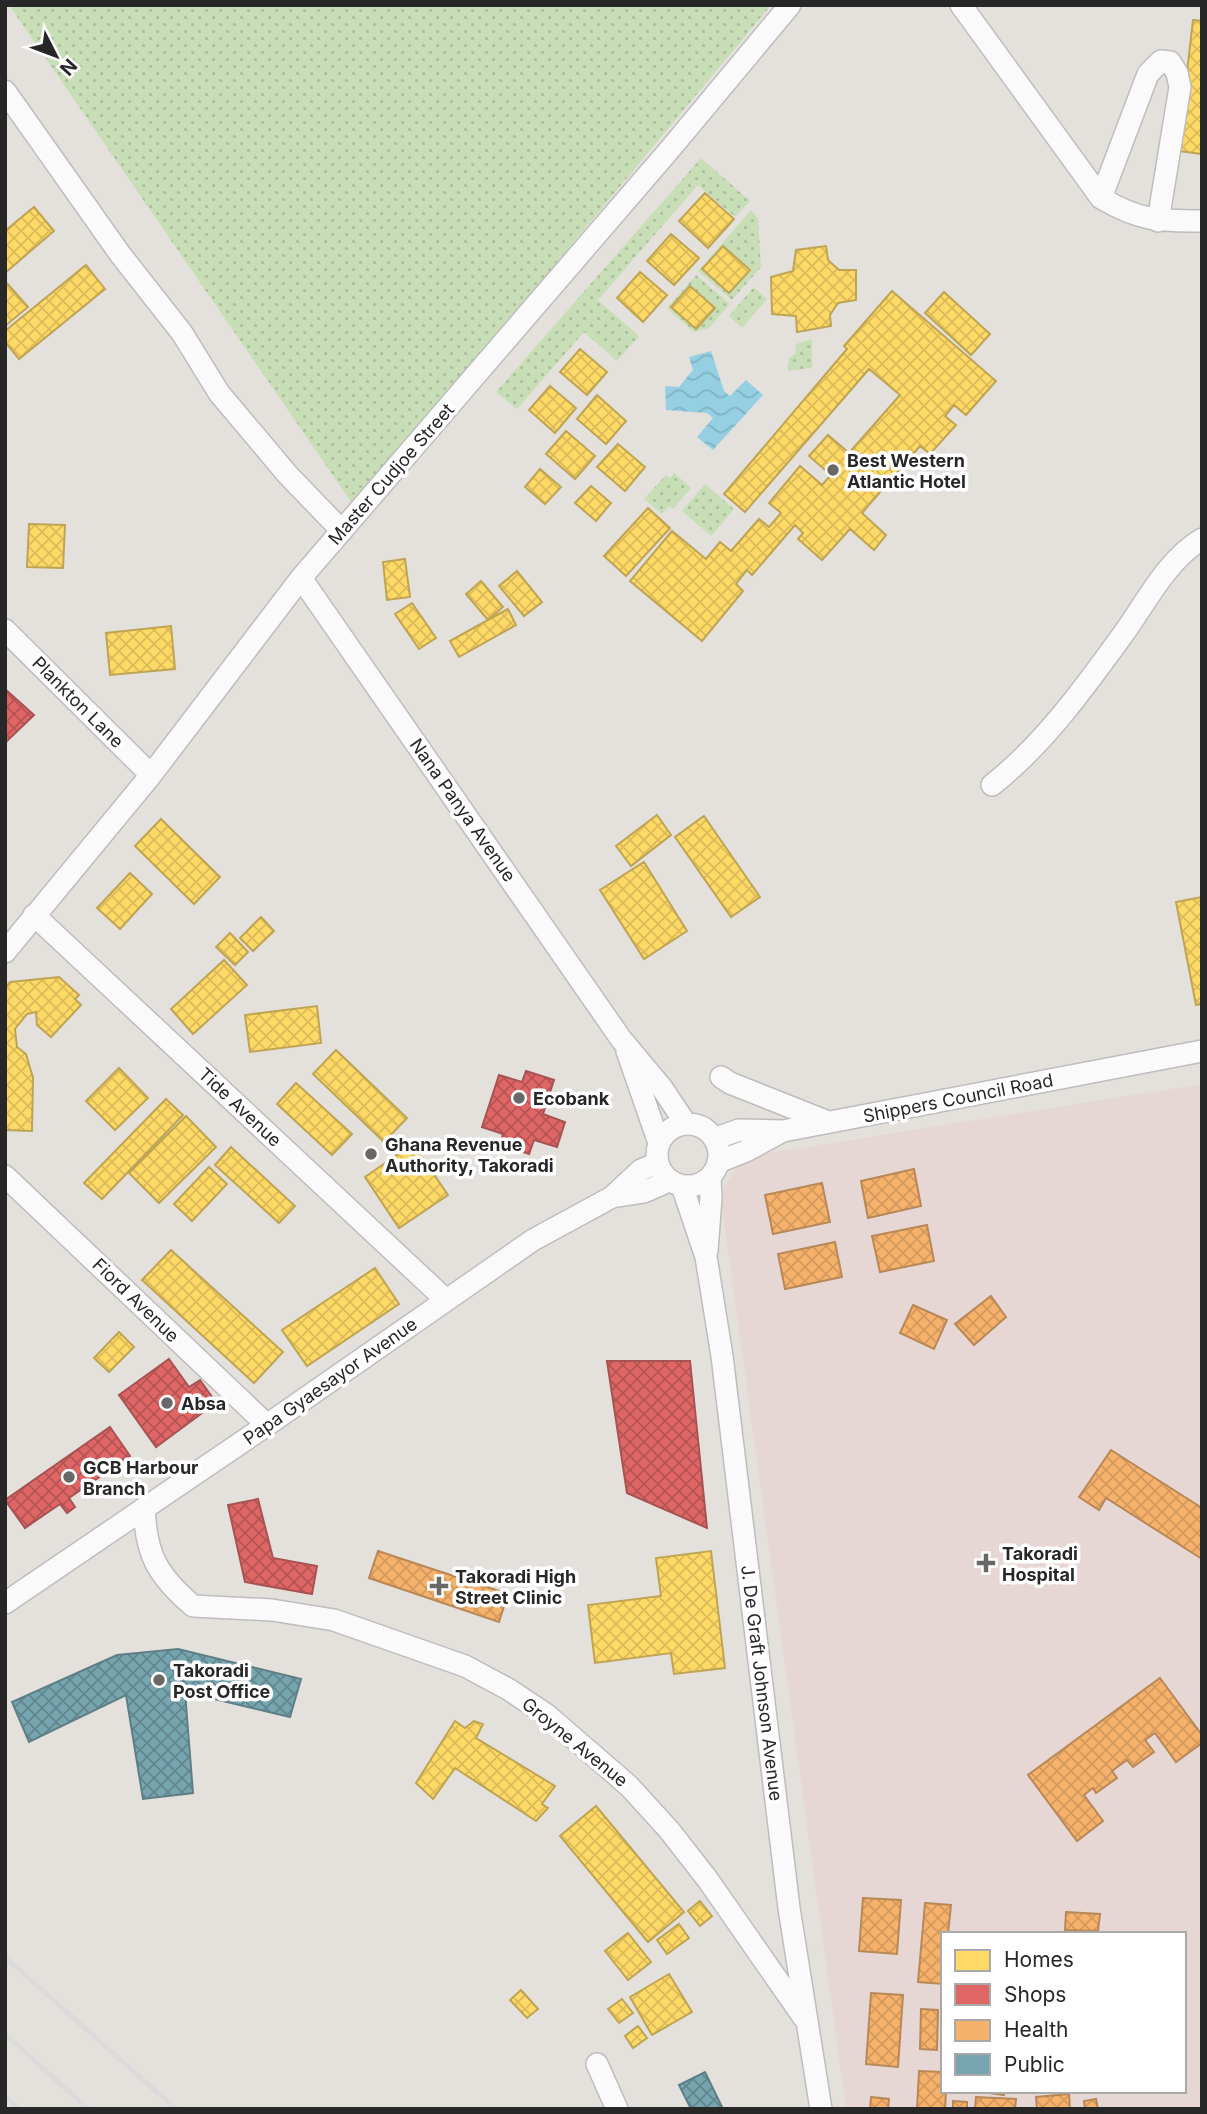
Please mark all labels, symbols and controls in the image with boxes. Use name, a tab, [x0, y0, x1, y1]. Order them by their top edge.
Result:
north arrow	[21, 21, 91, 91]
text: N	[55, 54, 82, 80]
street label: Master Cudjoe Street	[324, 399, 458, 549]
place label: Best Western Atlantic Hotel	[847, 450, 966, 492]
marker: Best Western Atlantic Hotel	[825, 462, 841, 478]
street label: Plankton Lane	[28, 652, 128, 752]
street label: Nana Panya Avenue	[406, 734, 520, 886]
street label: Tide Avenue	[194, 1063, 286, 1151]
street label: Shippers Council Road	[861, 1069, 1055, 1127]
place label: Ecobank	[533, 1088, 610, 1109]
marker: Ecobank	[511, 1090, 527, 1106]
place label: Ghana Revenue Authority, Takoradi	[385, 1134, 554, 1176]
marker: Ghana Revenue Authority, Takoradi	[363, 1146, 379, 1162]
street label: Fiord Avenue	[89, 1254, 183, 1346]
street label: Papa Gyaesayor Avenue	[239, 1313, 421, 1449]
place label: Absa	[181, 1393, 226, 1414]
marker: Absa	[159, 1395, 175, 1411]
place label: GCB Harbour Branch	[83, 1457, 198, 1499]
marker: GCB Harbour Branch	[61, 1469, 77, 1485]
place label: Takoradi Hospital	[1002, 1543, 1078, 1585]
marker: Takoradi Hospital	[976, 1553, 996, 1573]
street label: J. De Graft Johnson Avenue	[737, 1564, 787, 1802]
place label: Takoradi High Street Clinic	[455, 1566, 576, 1608]
marker: Takoradi High Street Clinic	[429, 1576, 449, 1596]
place label: Takoradi Post Office	[173, 1660, 271, 1702]
marker: Takoradi Post Office	[151, 1672, 167, 1688]
street label: Groyne Avenue	[518, 1693, 632, 1791]
legend	[941, 1932, 1186, 2093]
text: Homes	[1004, 1947, 1074, 1972]
text: Shops	[1004, 1982, 1066, 2007]
text: Health	[1004, 2017, 1069, 2042]
text: Public	[1004, 2052, 1065, 2077]

